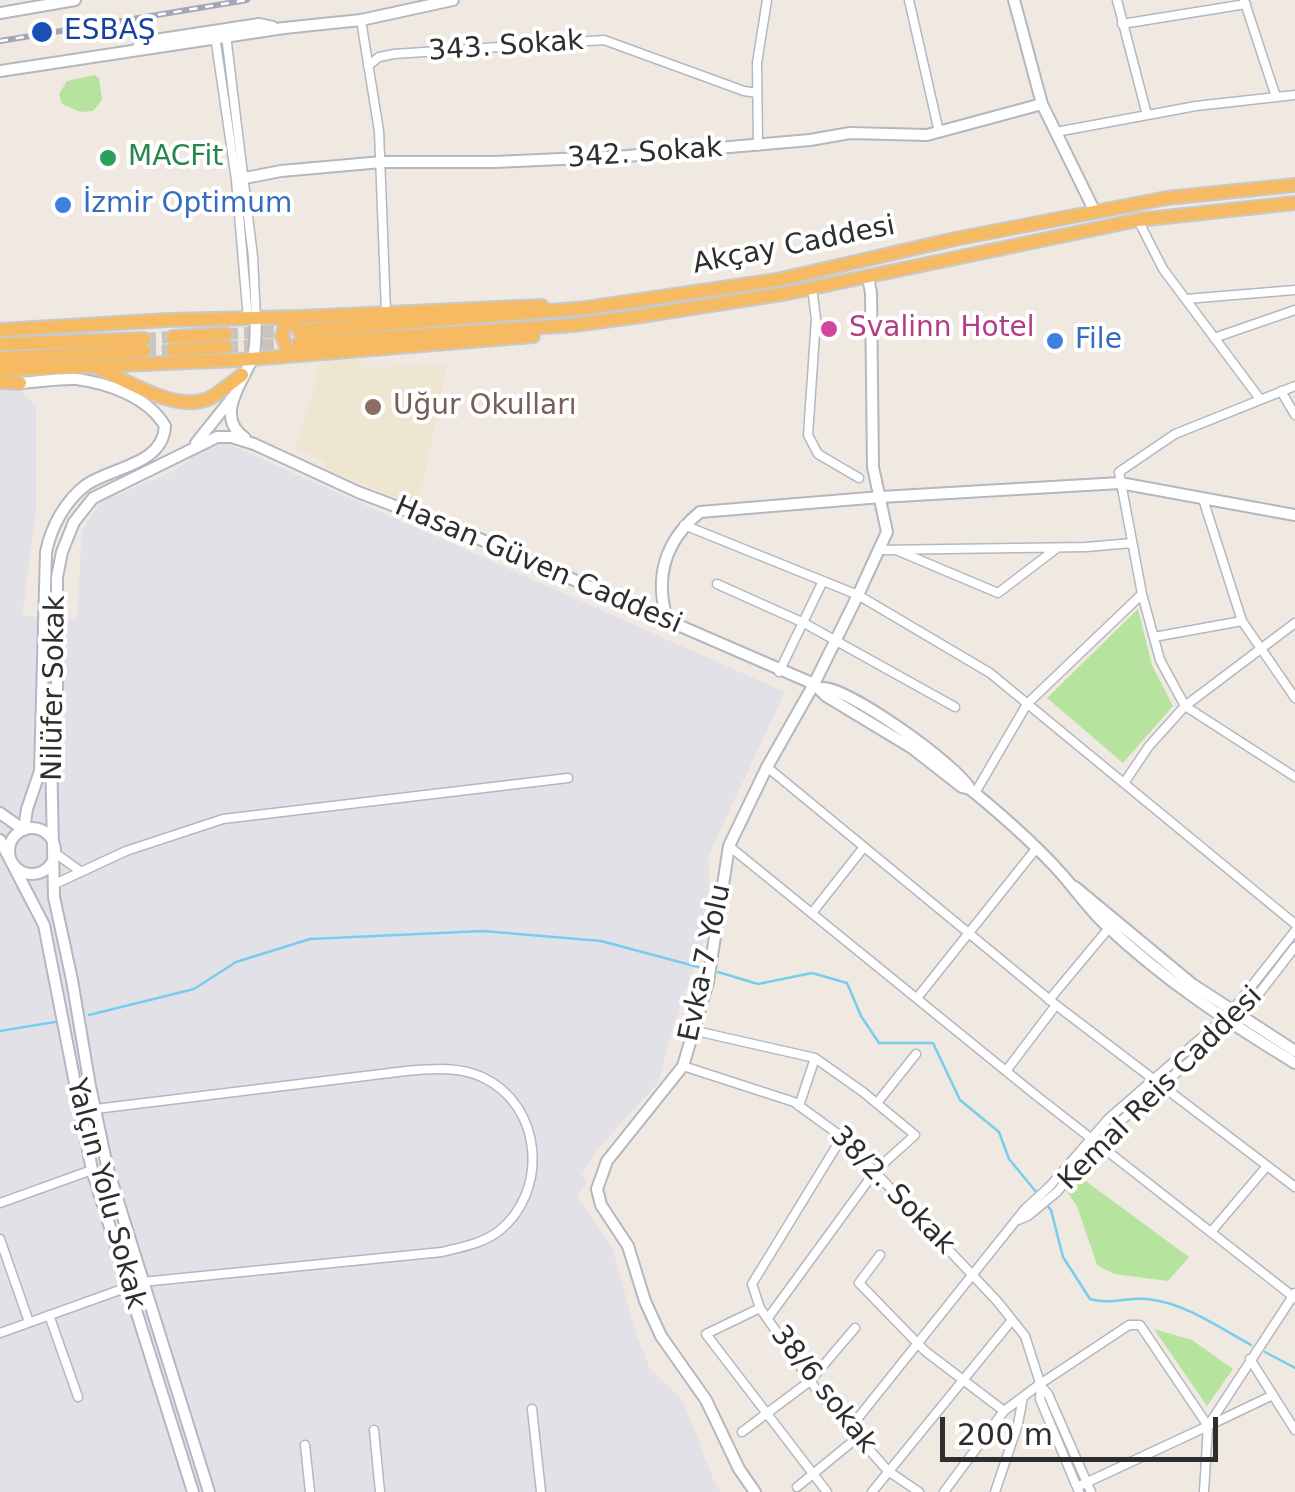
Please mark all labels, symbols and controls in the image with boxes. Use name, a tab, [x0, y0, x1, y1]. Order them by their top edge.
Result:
place label: ESBAŞ	[64, 15, 156, 49]
marker: ESBAŞ	[29, 19, 55, 45]
street label: 343. Sokak	[427, 25, 585, 69]
street label: 342. Sokak	[566, 132, 724, 176]
place label: MACFit	[128, 141, 223, 175]
marker: MACFit	[97, 147, 119, 169]
place label: İzmir Optimum	[83, 188, 292, 222]
marker: İzmir Optimum	[52, 194, 74, 216]
street label: Akçay Caddesi	[690, 210, 898, 282]
place label: Svalinn Hotel	[849, 312, 1035, 346]
marker: Svalinn Hotel	[818, 318, 840, 340]
place label: File	[1075, 324, 1122, 358]
marker: File	[1044, 330, 1066, 352]
place label: Uğur Okulları	[393, 390, 577, 424]
marker: Uğur Okulları	[362, 396, 384, 418]
street label: Hasan Güven Caddesi	[390, 490, 686, 642]
street label: Nilüfer Sokak	[37, 595, 73, 781]
street label: Evka-7 Yolu	[673, 881, 739, 1045]
street label: Kemal Reis Caddesi	[1052, 980, 1270, 1198]
street label: Yalçın Yolu Sokak	[58, 1075, 152, 1313]
street label: 38/2. Sokak	[823, 1120, 961, 1262]
street label: 38/6 sokak	[763, 1320, 883, 1460]
scale bar	[945, 1397, 1222, 1459]
text: 200 m	[957, 1417, 1053, 1452]

